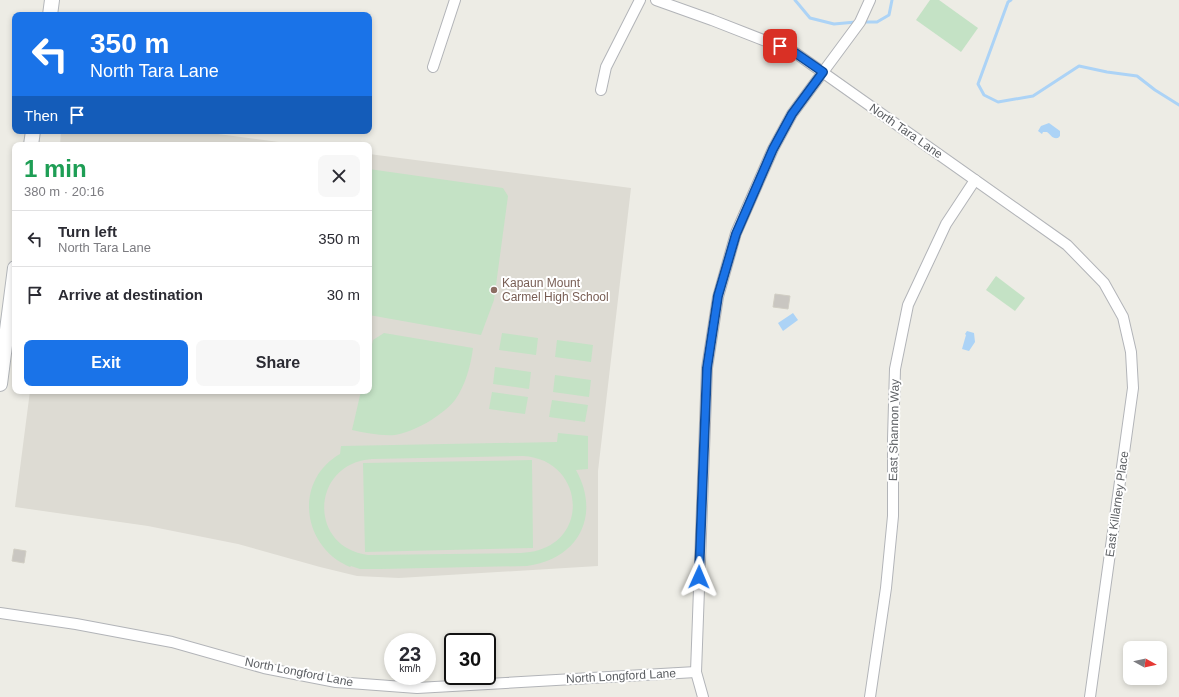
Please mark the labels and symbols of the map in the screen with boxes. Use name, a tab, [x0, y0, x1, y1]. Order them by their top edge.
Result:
pin	[763, 29, 797, 63]
street label: North Tara Lane	[867, 101, 945, 162]
place label: Kapaun Mount Carmel High School	[502, 276, 609, 304]
marker: Kapaun Mount Carmel High School	[489, 285, 499, 295]
street label: East Shannon Way	[886, 379, 902, 481]
street label: East Killarney Place	[1103, 450, 1131, 558]
position arrow	[678, 556, 720, 598]
speed limit sign: 30	[444, 633, 496, 685]
north arrow	[1123, 641, 1167, 685]
street label: North Longford Lane	[244, 655, 355, 689]
street label: North Longford Lane	[566, 666, 677, 686]

